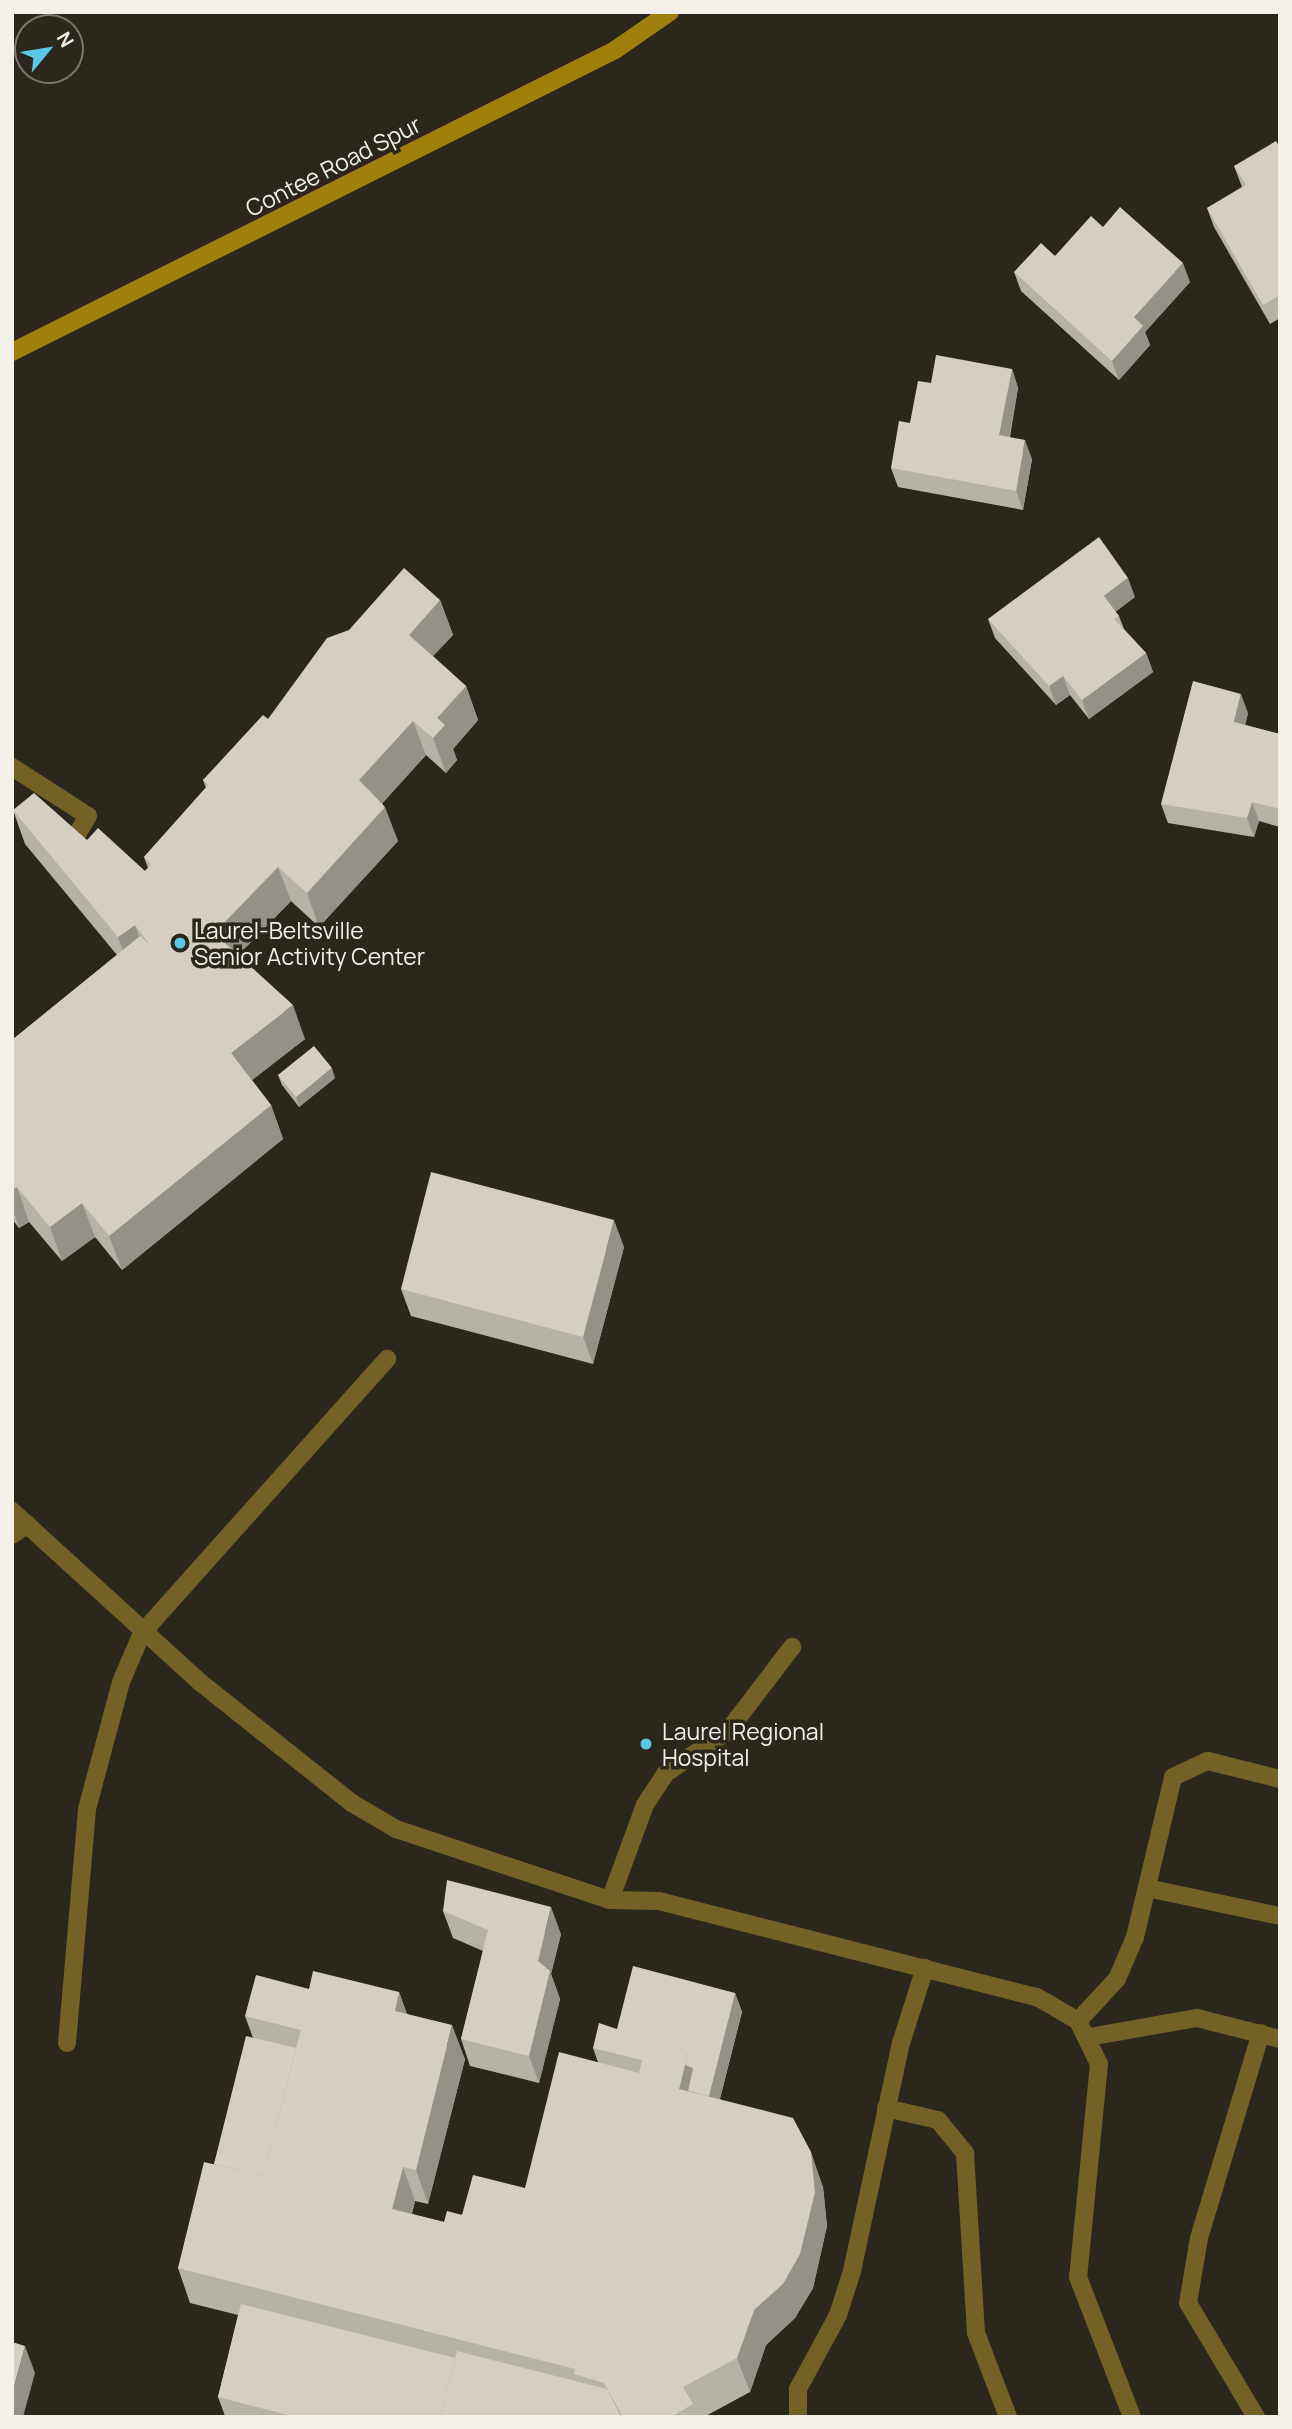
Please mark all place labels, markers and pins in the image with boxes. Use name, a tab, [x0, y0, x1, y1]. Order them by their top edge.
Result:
place label: Laurel-Beltsville Senior Activity Center	[194, 916, 425, 970]
marker: Laurel-Beltsville Senior Activity Center	[172, 935, 188, 951]
place label: Laurel Regional Hospital	[662, 1717, 824, 1771]
marker: Laurel Regional Hospital	[636, 1734, 656, 1754]

